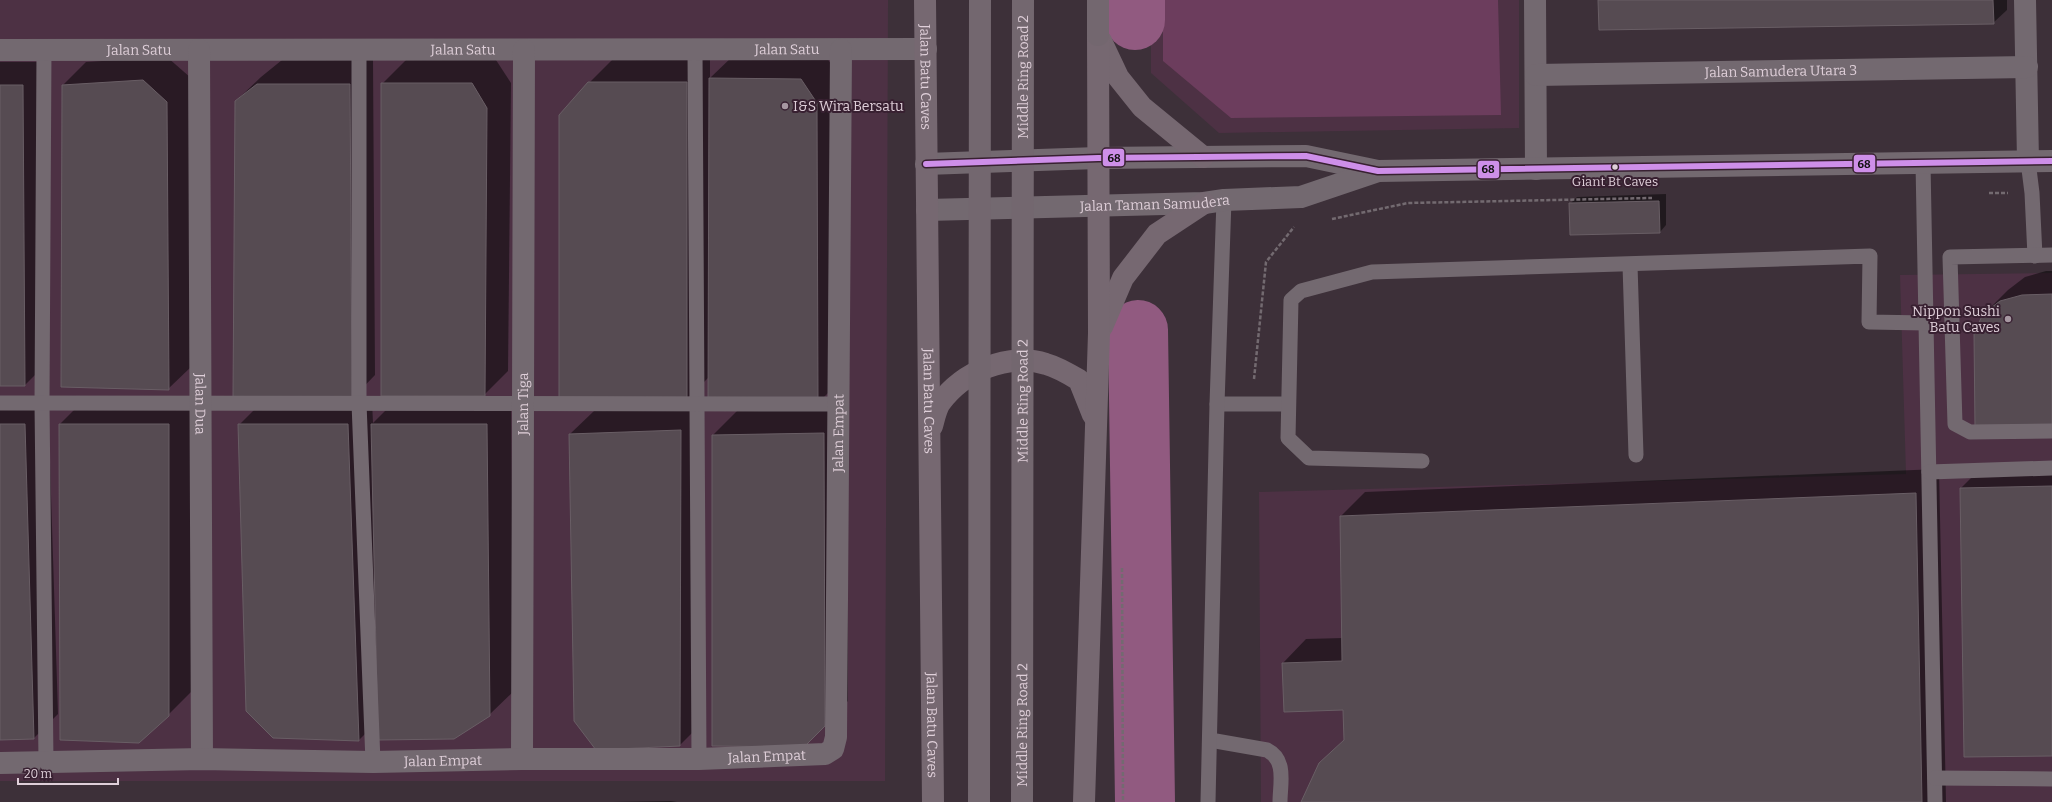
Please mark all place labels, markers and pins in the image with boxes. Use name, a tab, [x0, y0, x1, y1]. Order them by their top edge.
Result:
place label: I&S Wira Bersatu	[793, 98, 904, 115]
marker: I&S Wira Bersatu	[780, 101, 790, 111]
marker: Giant Bt Caves	[1610, 162, 1620, 172]
place label: Giant Bt Caves	[1572, 174, 1658, 189]
place label: Nippon Sushi Batu Caves	[1912, 303, 2000, 336]
marker: Nippon Sushi Batu Caves	[2003, 314, 2013, 324]

